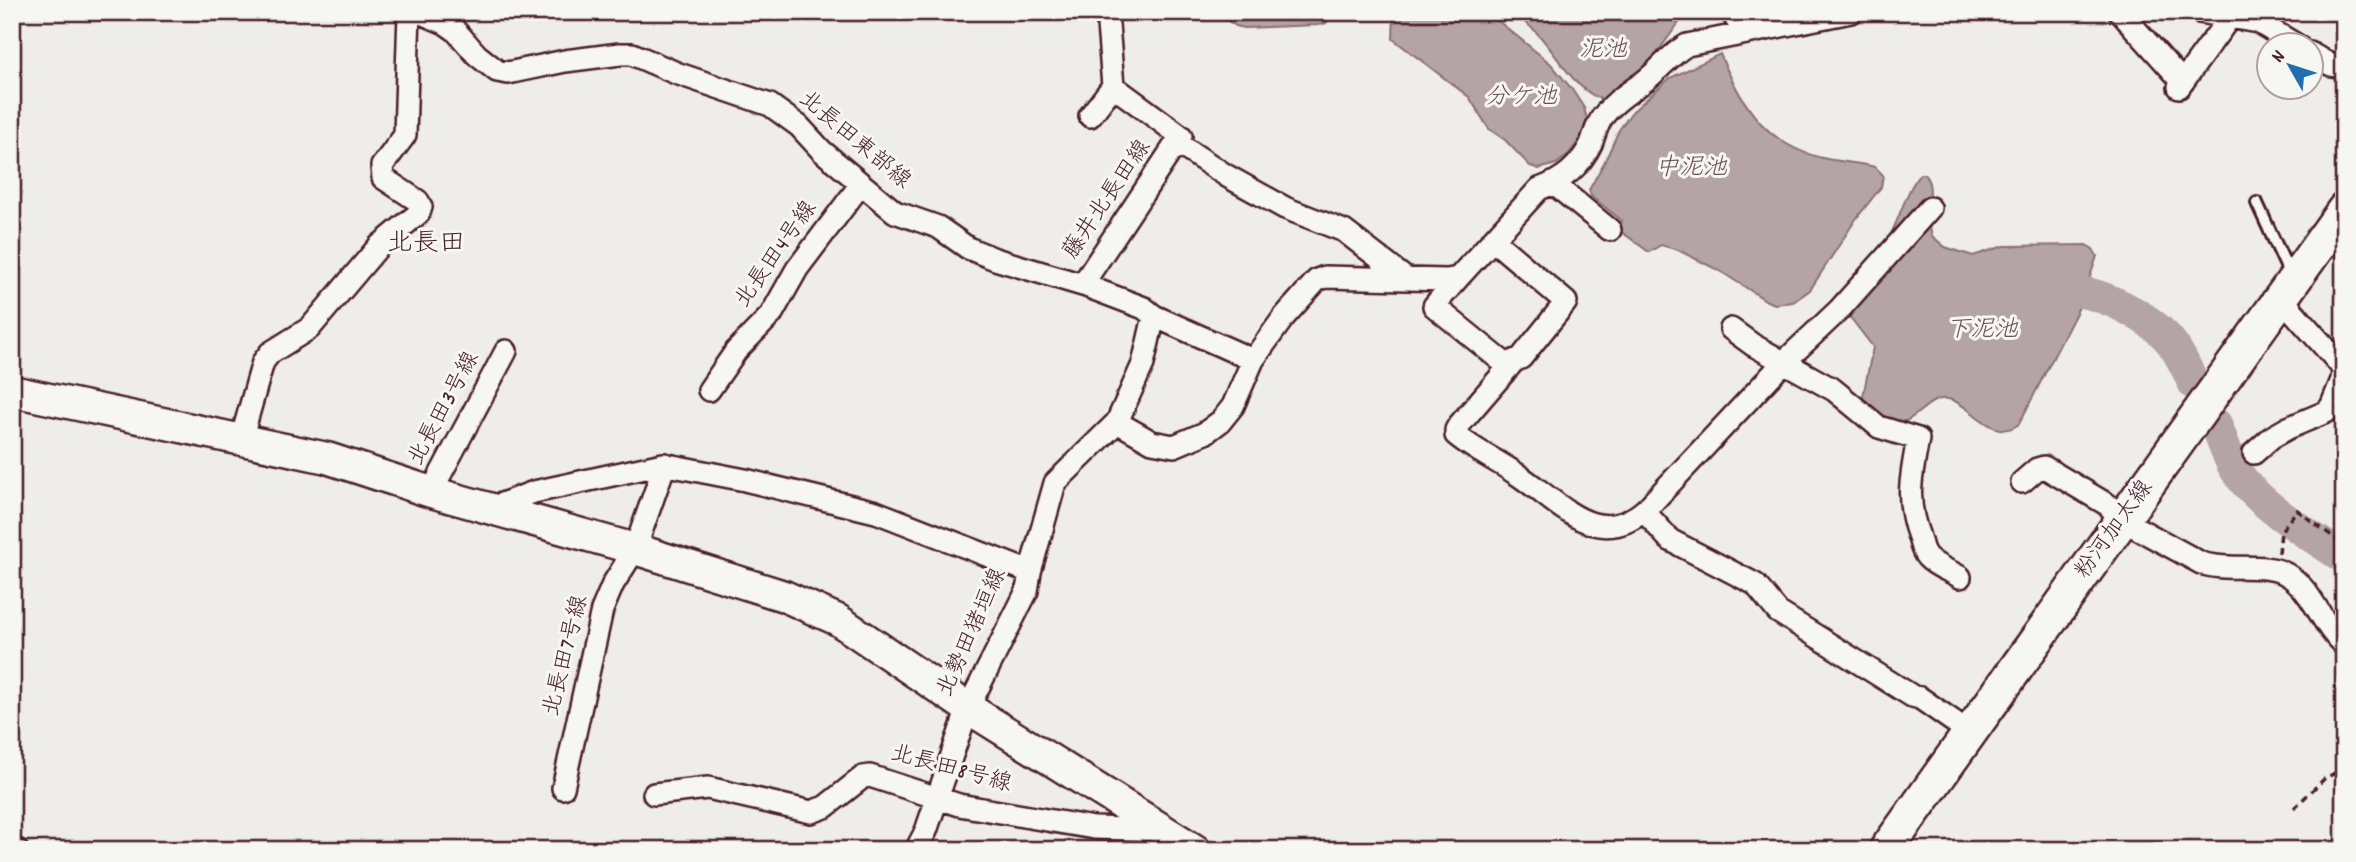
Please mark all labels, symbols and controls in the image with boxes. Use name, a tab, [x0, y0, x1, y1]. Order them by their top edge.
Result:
north arrow	[2254, 32, 2324, 102]
water label: 泥池	[1579, 34, 1628, 68]
text: N	[2266, 45, 2293, 70]
water label: 分ケ池	[1485, 81, 1558, 115]
street label: 北長田東部線	[791, 84, 917, 198]
street label: 藤井北長田線	[1056, 134, 1160, 266]
water label: 中泥池	[1655, 152, 1728, 186]
street label: 北長田4号線	[728, 195, 826, 315]
district label: 北長田	[387, 226, 465, 263]
water label: 下泥池	[1946, 314, 2019, 348]
street label: 北長田3号線	[401, 346, 489, 472]
street label: 粉河加太線	[2068, 474, 2162, 586]
street label: 北勢田猪垣線	[930, 563, 1016, 703]
street label: 北長田7号線	[536, 592, 598, 720]
street label: 北長田8号線	[887, 738, 1015, 802]

